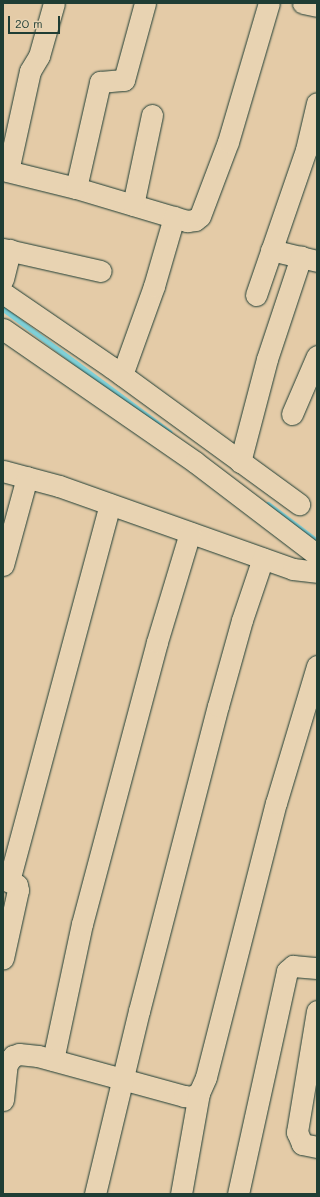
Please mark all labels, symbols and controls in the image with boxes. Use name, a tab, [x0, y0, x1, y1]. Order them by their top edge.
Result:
scale bar	[10, 8, 62, 34]
text: 20 m	[15, 15, 43, 31]

